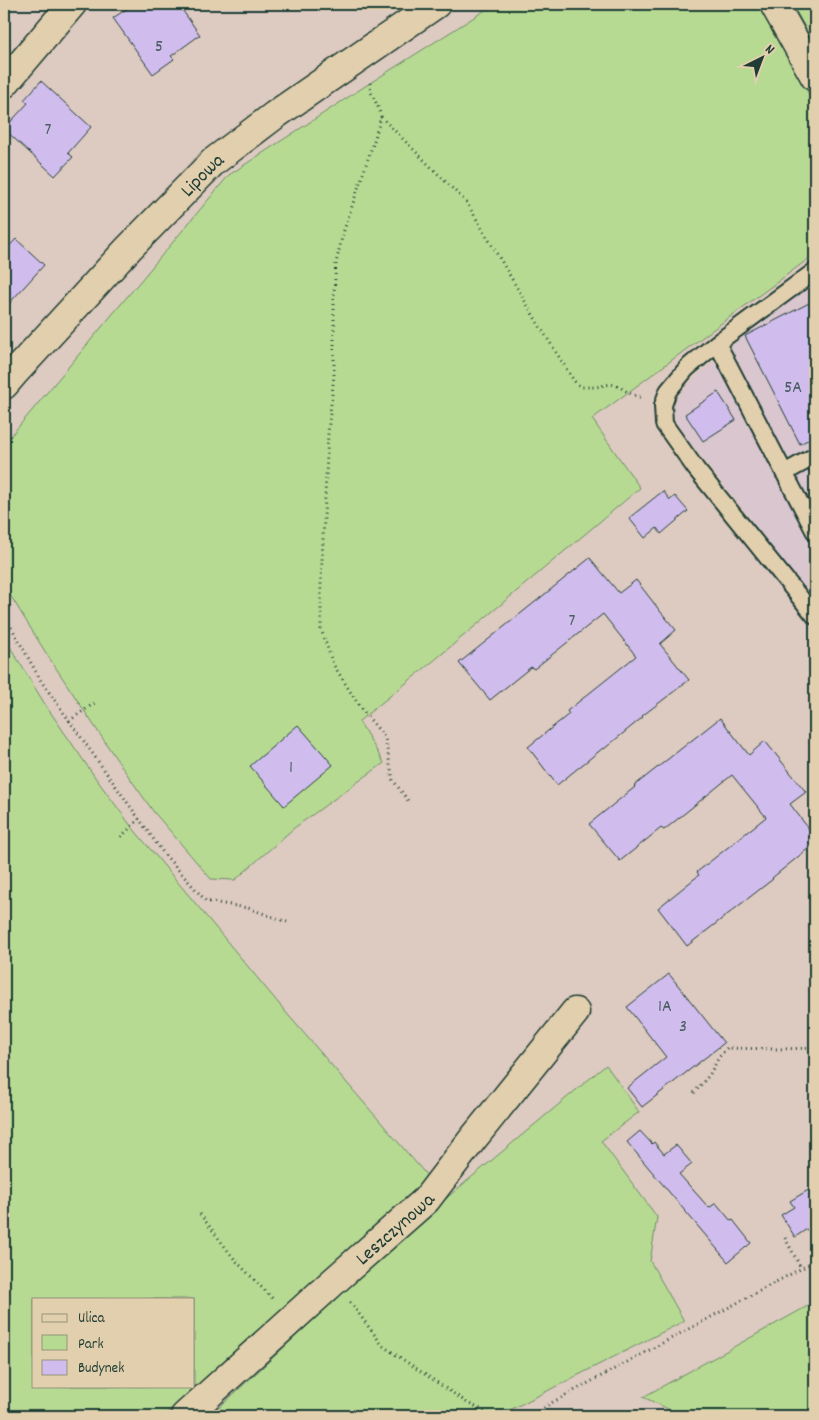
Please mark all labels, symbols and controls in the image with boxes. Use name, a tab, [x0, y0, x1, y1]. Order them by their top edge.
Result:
north arrow	[736, 32, 786, 82]
house number: 5	[155, 35, 163, 60]
text: N	[760, 40, 779, 60]
house number: 7	[45, 118, 52, 143]
street label: Lipowa	[175, 147, 231, 205]
house number: 5A	[784, 376, 802, 401]
house number: 7	[569, 609, 576, 634]
house number: 1	[289, 756, 293, 781]
house number: 1A	[658, 995, 672, 1020]
house number: 3	[679, 1015, 687, 1040]
street label: Leszczynowa	[350, 1188, 444, 1273]
legend	[32, 1298, 195, 1388]
text: Ulica	[78, 1308, 106, 1330]
text: Park	[78, 1334, 104, 1356]
text: Budynek	[78, 1358, 124, 1380]

